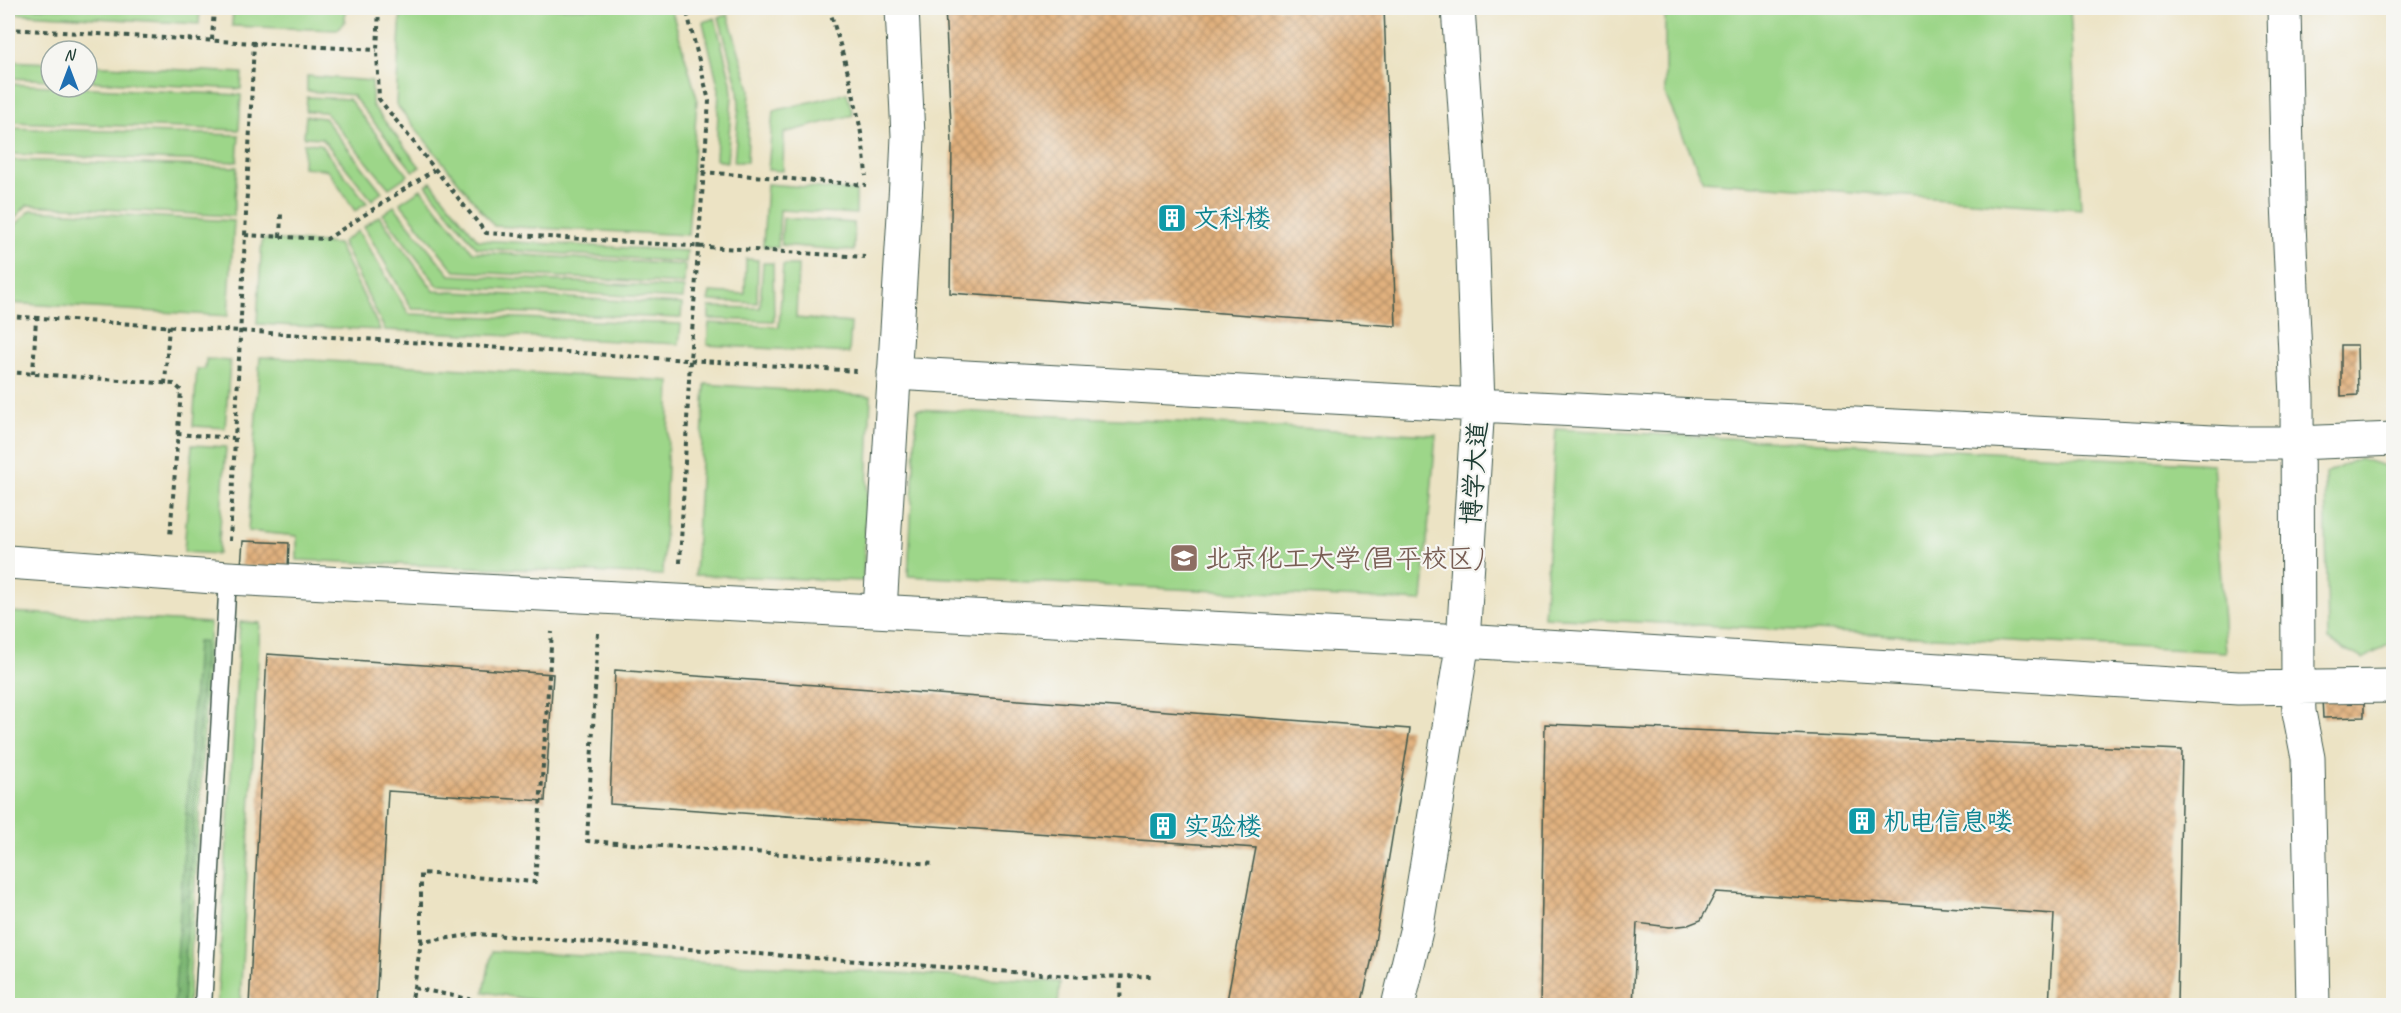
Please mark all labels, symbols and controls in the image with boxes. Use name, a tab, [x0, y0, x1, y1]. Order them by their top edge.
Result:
north arrow	[39, 39, 99, 99]
text: N	[64, 45, 77, 65]
building icon: 文科楼	[1156, 202, 1188, 234]
place label: 文科楼	[1193, 202, 1271, 235]
street label: 博学大道	[1454, 420, 1495, 526]
school or university icon: 北京化工大学(昌平校区)	[1168, 542, 1200, 574]
place label: 北京化工大学(昌平校区)	[1205, 542, 1484, 575]
building icon: 机电信息喽	[1846, 805, 1878, 837]
place label: 机电信息喽	[1883, 805, 2013, 838]
building icon: 实验楼	[1147, 810, 1179, 842]
place label: 实验楼	[1184, 810, 1262, 843]

